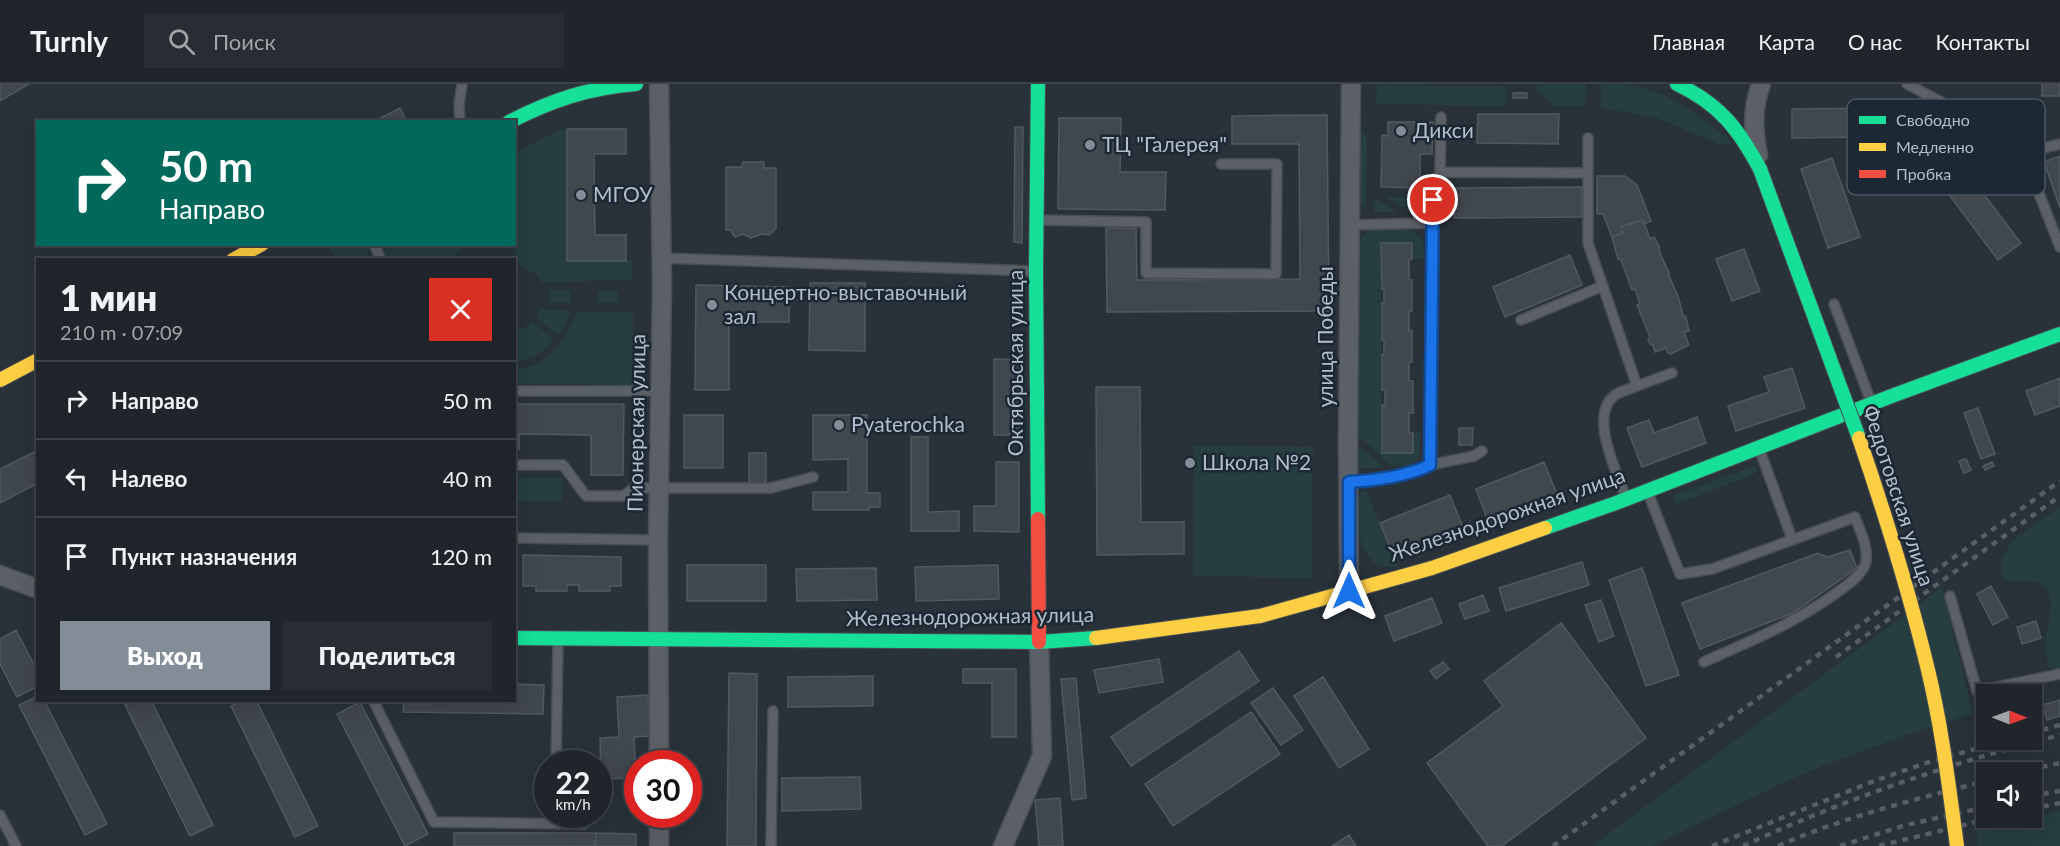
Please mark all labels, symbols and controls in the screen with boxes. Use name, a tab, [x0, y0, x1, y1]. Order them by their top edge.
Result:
search box	[144, 14, 564, 68]
text: Turnly	[30, 24, 108, 58]
icon: search	[165, 25, 198, 58]
text: Поиск	[213, 28, 276, 55]
text: Главная	[1652, 29, 1725, 54]
text: Карта	[1758, 29, 1815, 54]
text: О нас	[1848, 29, 1902, 54]
text: Контакты	[1935, 29, 2030, 54]
legend	[1847, 99, 2045, 195]
text: Свободно	[1896, 110, 1970, 129]
place label: Дикси	[1413, 117, 1474, 142]
marker: Дикси	[1394, 124, 1408, 138]
place label: ТЦ "Галерея"	[1102, 131, 1227, 156]
text: Медленно	[1896, 137, 1974, 156]
marker: ТЦ "Галерея"	[1083, 138, 1097, 152]
text: 50 m	[159, 141, 253, 191]
icon: right	[60, 144, 138, 222]
text: Пробка	[1896, 164, 1951, 183]
pin	[1407, 174, 1458, 225]
place label: МГОУ	[593, 181, 653, 206]
icon: arrive	[1416, 183, 1449, 216]
marker: МГОУ	[574, 188, 588, 202]
text: Направо	[159, 192, 265, 225]
street label: улица Победы	[1312, 266, 1337, 408]
street label: Октябрьская улица	[1002, 270, 1027, 456]
text: 1 мин	[60, 275, 157, 319]
button: close	[429, 278, 492, 341]
place label: Концертно-выставочный зал	[724, 279, 967, 328]
marker: Концертно-выставочный зал	[705, 298, 719, 312]
text: 210 m · 07:09	[60, 320, 183, 344]
street label: Пионерская улица	[621, 334, 650, 512]
icon: right	[60, 384, 93, 417]
text: Направо	[111, 387, 199, 414]
text: 50 m	[443, 387, 492, 414]
street label: Федотовская улица	[1858, 402, 1940, 589]
place label: Pyaterochka	[851, 411, 965, 436]
marker: Pyaterochka	[832, 418, 846, 432]
place label: Школа №2	[1202, 449, 1311, 474]
marker: Школа №2	[1183, 456, 1197, 470]
street label: Железнодорожная улица	[1385, 461, 1628, 566]
icon: left	[60, 462, 93, 495]
text: Налево	[111, 465, 187, 492]
text: 40 m	[443, 465, 492, 492]
icon: arrive	[60, 540, 93, 573]
text: Пункт назначения	[111, 543, 297, 570]
text: 120 m	[430, 543, 492, 570]
position arrow	[1317, 559, 1381, 623]
street label: Железнодорожная улица	[846, 601, 1094, 630]
button: Выход	[60, 621, 270, 690]
button: Поделиться	[282, 621, 492, 690]
north arrow	[1976, 684, 2042, 750]
map controls	[1976, 684, 2042, 828]
speed limit sign: 30	[624, 750, 702, 828]
button: sound	[1976, 762, 2042, 828]
text: 22	[556, 764, 590, 800]
text: km/h	[555, 795, 591, 813]

